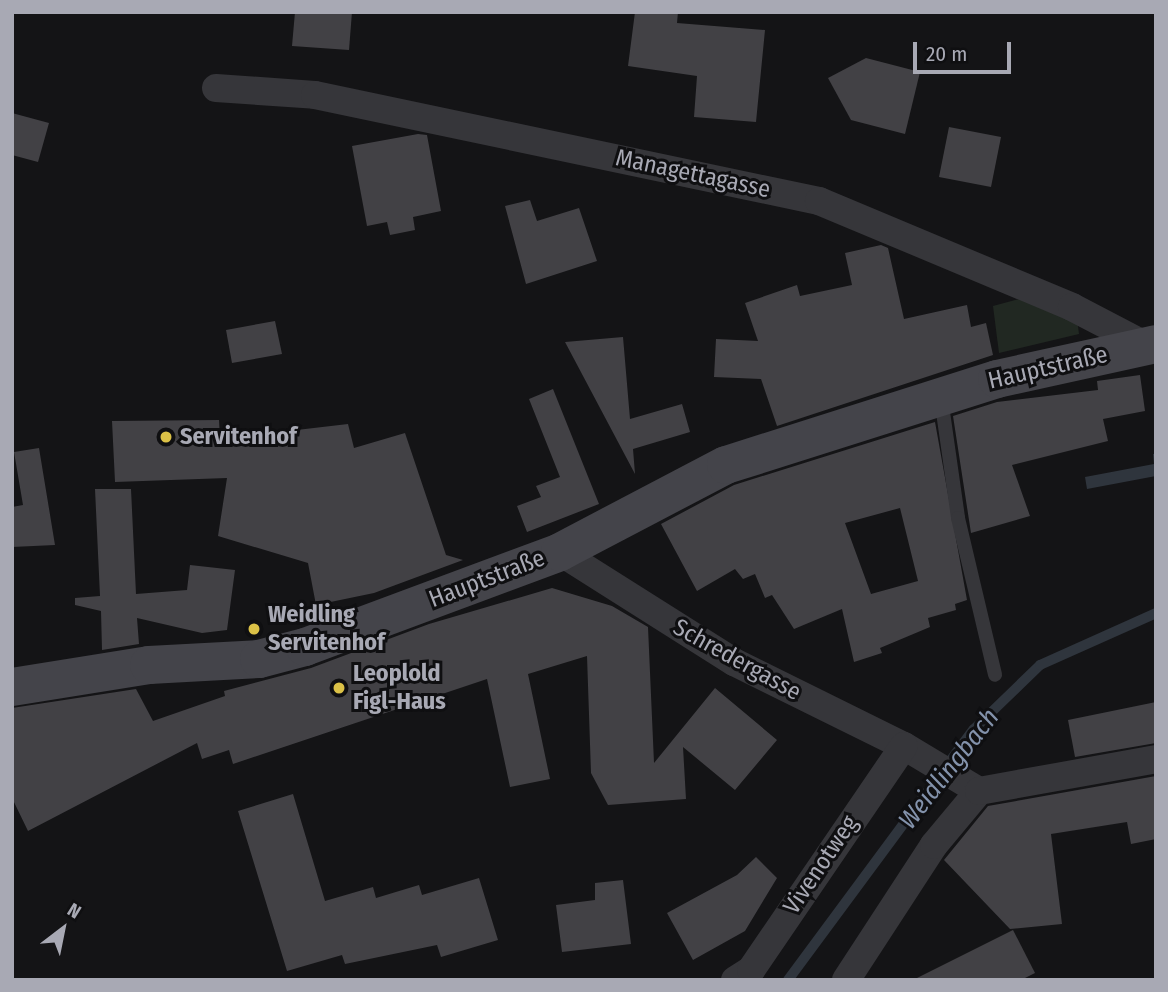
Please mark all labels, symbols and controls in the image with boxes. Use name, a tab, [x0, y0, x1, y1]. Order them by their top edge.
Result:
scale bar	[916, 28, 1014, 72]
text: 20 m	[926, 41, 967, 67]
street label: Managettagasse	[613, 144, 773, 204]
street label: Hauptstraße	[985, 340, 1111, 396]
place label: Servitenhof	[180, 423, 297, 451]
marker: Servitenhof	[158, 429, 174, 445]
street label: Hauptstraße	[425, 544, 549, 614]
place label: Weidling Servitenhof	[268, 601, 385, 657]
street label: Schredergasse	[668, 613, 806, 707]
marker: Weidling Servitenhof	[246, 621, 262, 637]
place label: Leoplold Figl-Haus	[353, 660, 446, 716]
marker: Leoplold Figl-Haus	[331, 680, 347, 696]
water label: Weidlingbach	[892, 703, 1006, 835]
street label: Vivenotweg	[778, 810, 864, 920]
north arrow	[28, 894, 98, 964]
text: N	[63, 898, 85, 924]

